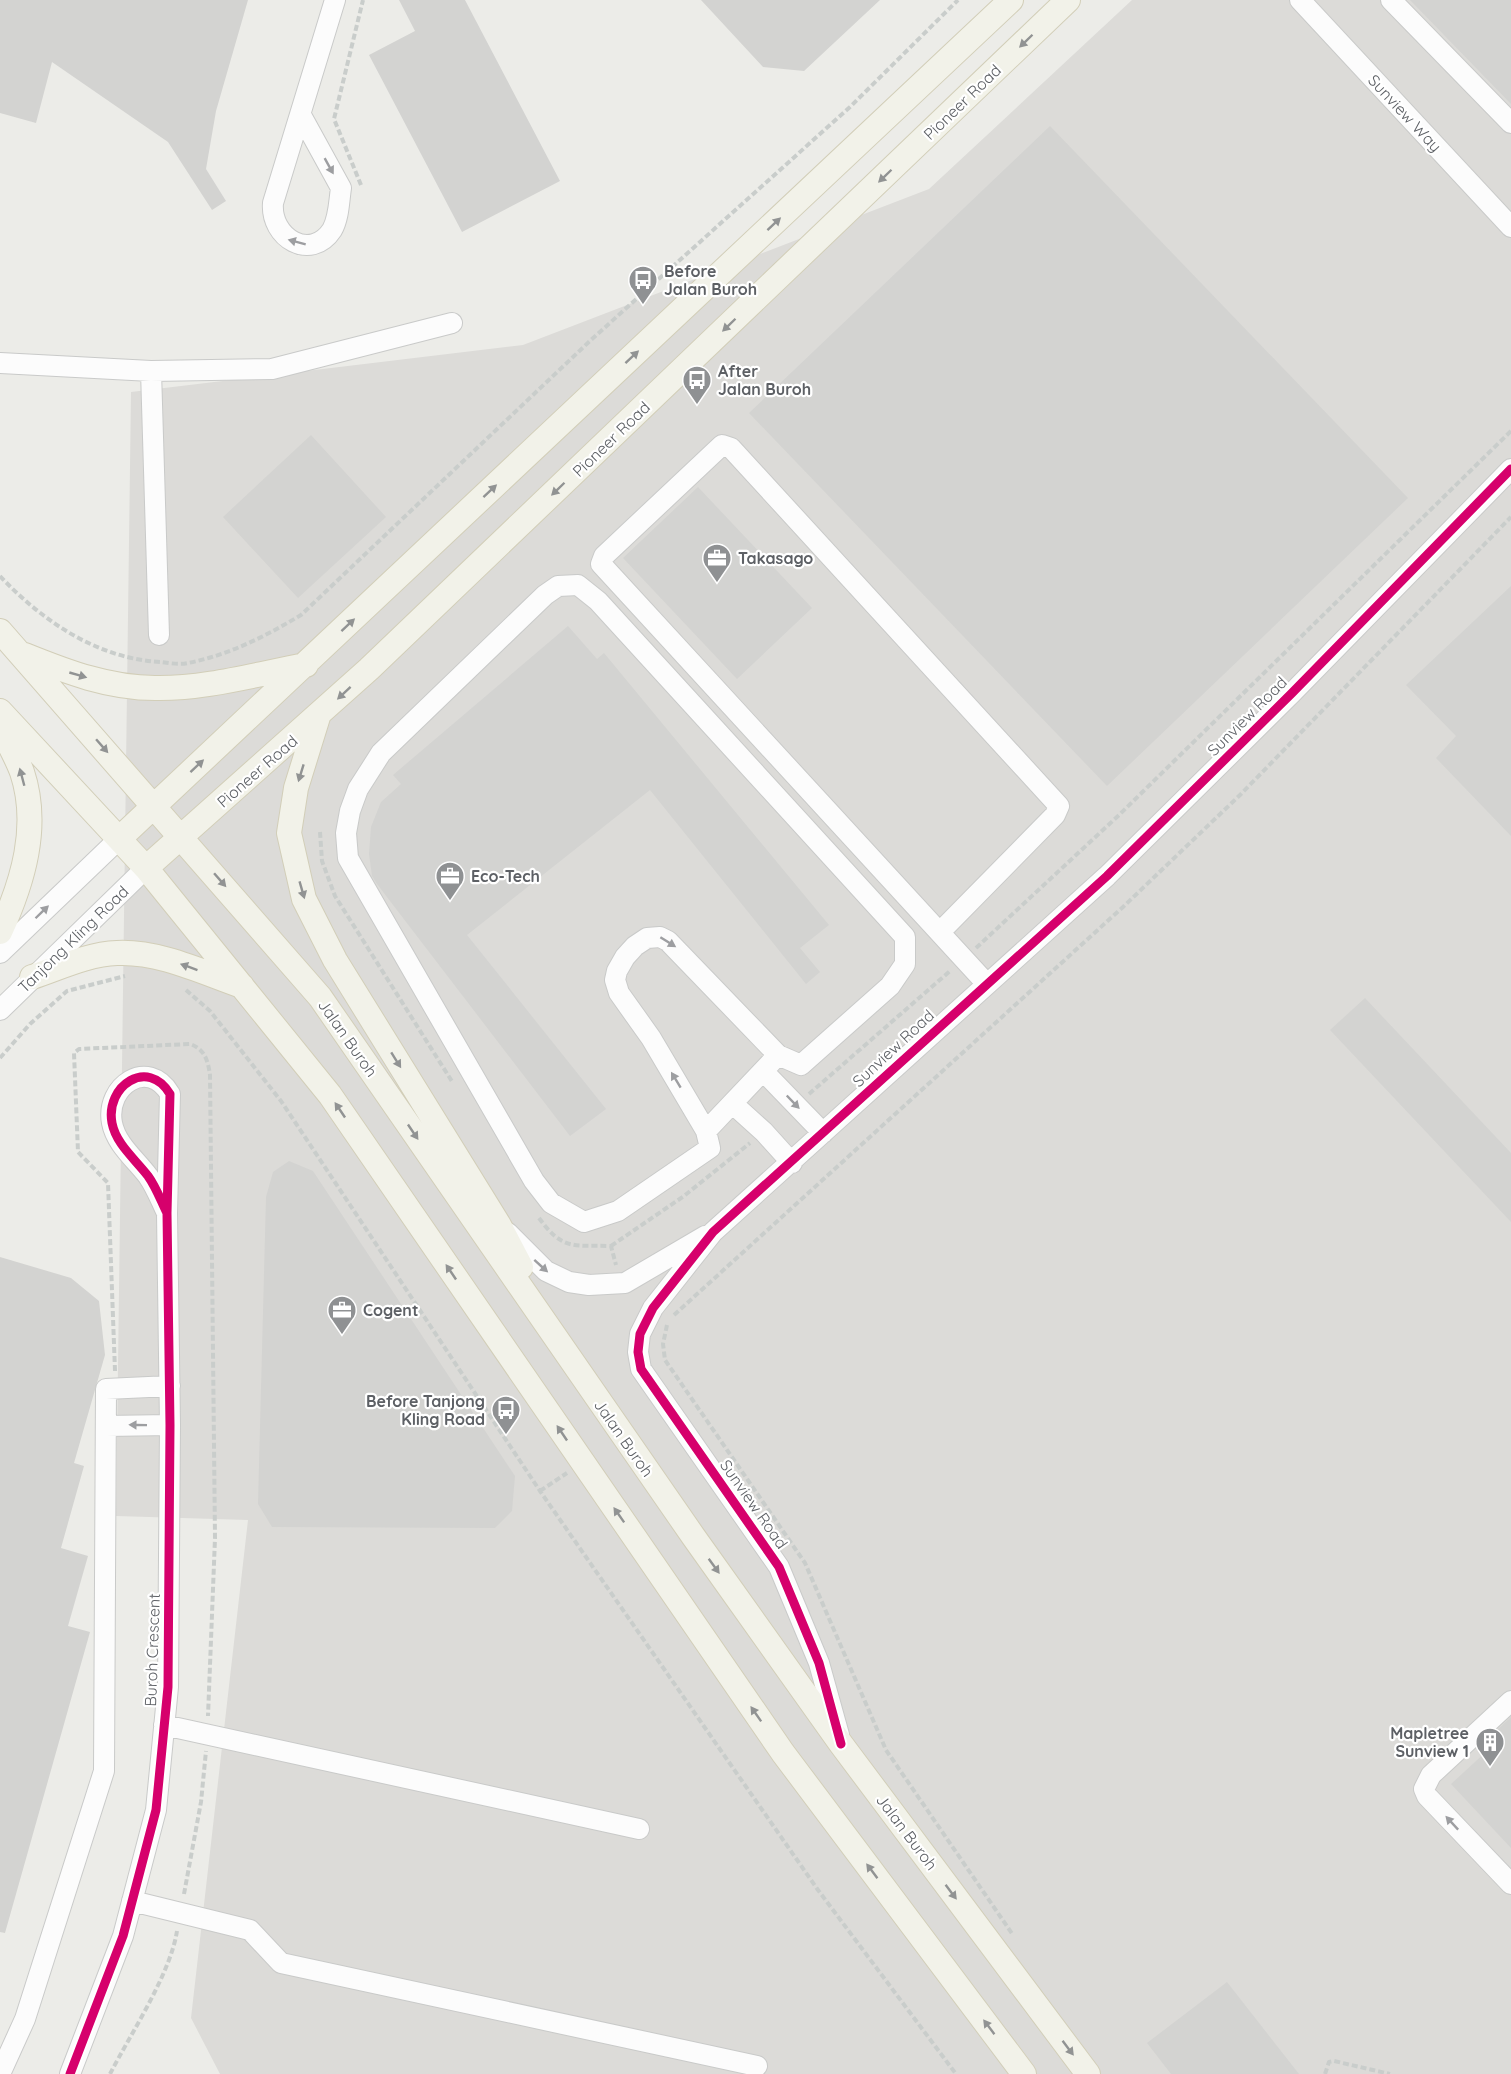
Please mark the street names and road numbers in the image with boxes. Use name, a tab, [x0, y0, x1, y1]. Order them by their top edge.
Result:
street label: Pioneer Road	[919, 60, 1005, 144]
street label: Sunview Way	[1364, 70, 1446, 156]
street label: Pioneer Road	[568, 397, 654, 481]
street label: Sunview Road	[1203, 672, 1291, 760]
street label: Pioneer Road	[213, 731, 301, 811]
street label: Tanjong Kling Road	[14, 881, 132, 997]
street label: Jalan Buroh	[314, 995, 382, 1081]
street label: Sunview Road	[848, 1005, 938, 1091]
street label: Jalan Buroh	[590, 1395, 658, 1481]
street label: Sunview Road	[716, 1456, 792, 1552]
street label: Buroh Crescent	[140, 1593, 164, 1707]
street label: Jalan Buroh	[872, 1790, 942, 1874]

